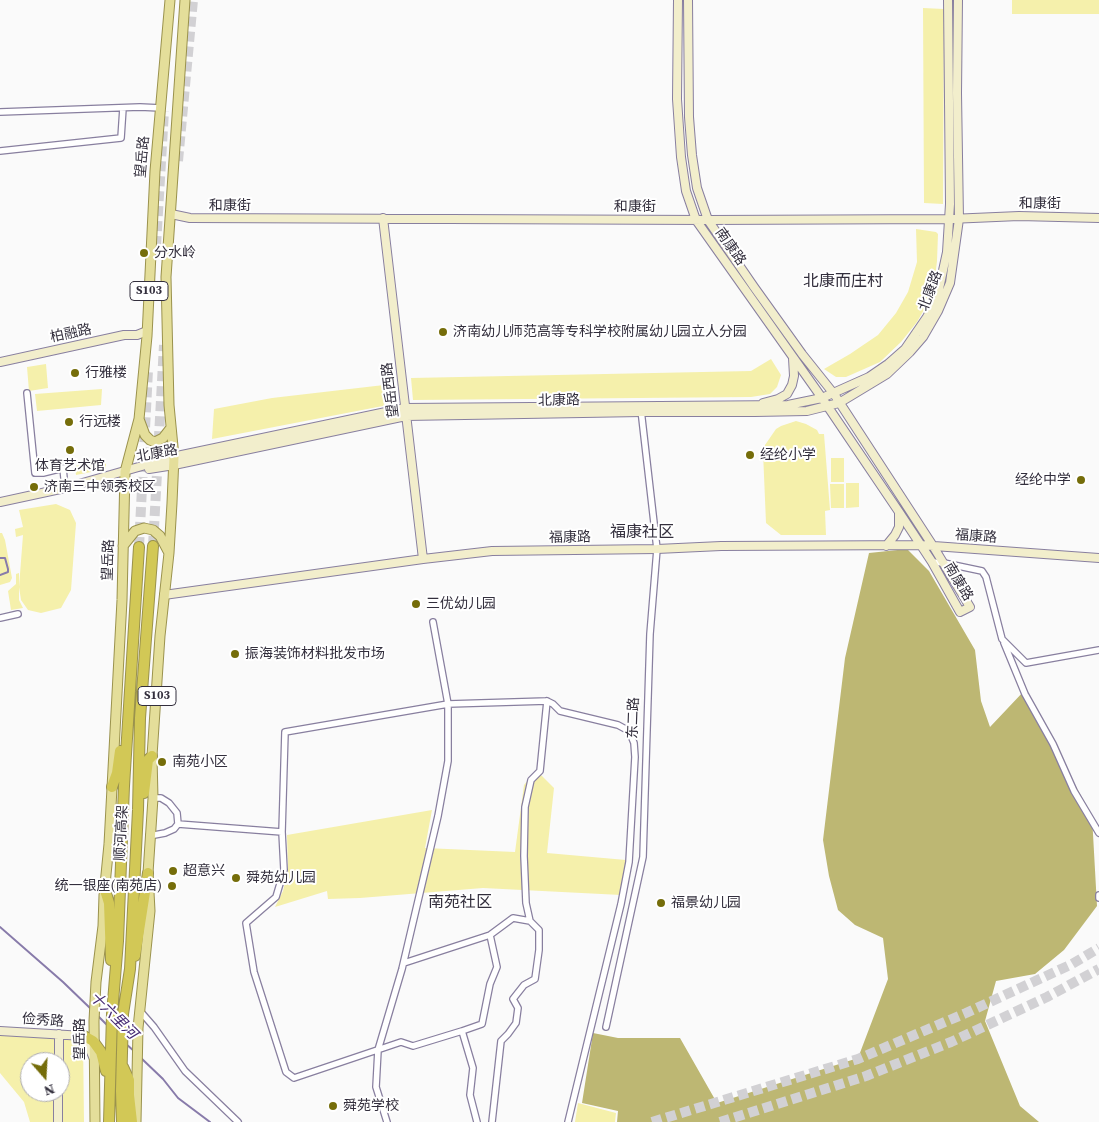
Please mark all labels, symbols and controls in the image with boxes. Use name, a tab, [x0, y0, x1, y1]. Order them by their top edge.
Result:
street label: 望岳路	[133, 135, 153, 179]
street label: 和康街	[1019, 196, 1061, 212]
street label: 和康街	[209, 198, 251, 214]
street label: 和康街	[614, 199, 656, 215]
street label: 南康路	[711, 225, 749, 269]
place label: 分水岭	[154, 245, 196, 261]
marker: 分水岭	[138, 247, 150, 259]
street label: 北康路	[916, 268, 946, 314]
district label: 北康而庄村	[803, 272, 883, 292]
road number: S103	[130, 282, 168, 300]
street label: 柏融路	[49, 321, 93, 347]
place label: 济南幼儿师范高等专科学校附属幼儿园立人分园	[453, 324, 747, 340]
marker: 济南幼儿师范高等专科学校附属幼儿园立人分园	[437, 326, 449, 338]
street label: 望岳西路	[379, 361, 403, 419]
place label: 行雅楼	[85, 365, 127, 381]
marker: 行雅楼	[69, 367, 81, 379]
street label: 北康路	[538, 392, 580, 410]
place label: 行远楼	[79, 414, 121, 430]
marker: 行远楼	[63, 416, 75, 428]
street label: 北康路	[135, 442, 179, 466]
marker: 体育艺术馆	[64, 444, 76, 456]
place label: 经纶小学	[760, 447, 816, 463]
marker: 经纶小学	[744, 449, 756, 461]
place label: 体育艺术馆	[35, 458, 105, 474]
place label: 经纶中学	[1015, 472, 1071, 488]
marker: 经纶中学	[1075, 474, 1087, 486]
place label: 济南三中领秀校区	[44, 479, 156, 495]
marker: 济南三中领秀校区	[28, 481, 40, 493]
district label: 福康社区	[610, 523, 674, 543]
street label: 福康路	[954, 527, 998, 547]
street label: 福康路	[549, 529, 591, 547]
street label: 望岳路	[100, 539, 118, 581]
street label: 南康路	[940, 560, 976, 604]
place label: 三优幼儿园	[426, 596, 496, 612]
marker: 三优幼儿园	[410, 598, 422, 610]
place label: 振海装饰材料批发市场	[245, 646, 385, 662]
marker: 振海装饰材料批发市场	[229, 648, 241, 660]
road number: S103	[138, 686, 176, 706]
street label: 东二路	[625, 697, 643, 739]
place label: 南苑小区	[172, 754, 228, 770]
marker: 南苑小区	[156, 756, 168, 768]
street label: 顺河高架	[112, 805, 132, 861]
place label: 超意兴	[183, 863, 225, 879]
marker: 超意兴	[167, 865, 179, 877]
place label: 舜苑幼儿园	[246, 870, 316, 886]
marker: 舜苑幼儿园	[230, 872, 242, 884]
place label: 统一银座(南苑店)	[55, 878, 162, 894]
marker: 统一银座(南苑店)	[166, 880, 178, 892]
district label: 南苑社区	[428, 893, 492, 913]
place label: 福景幼儿园	[671, 895, 741, 911]
marker: 福景幼儿园	[655, 897, 667, 909]
water label: 十六里河	[85, 988, 141, 1044]
street label: 俭秀路	[21, 1011, 65, 1031]
street label: 望岳路	[72, 1018, 88, 1060]
north arrow	[20, 1052, 70, 1102]
text: N	[41, 1079, 58, 1101]
place label: 舜苑学校	[343, 1098, 399, 1114]
marker: 舜苑学校	[327, 1100, 339, 1112]

